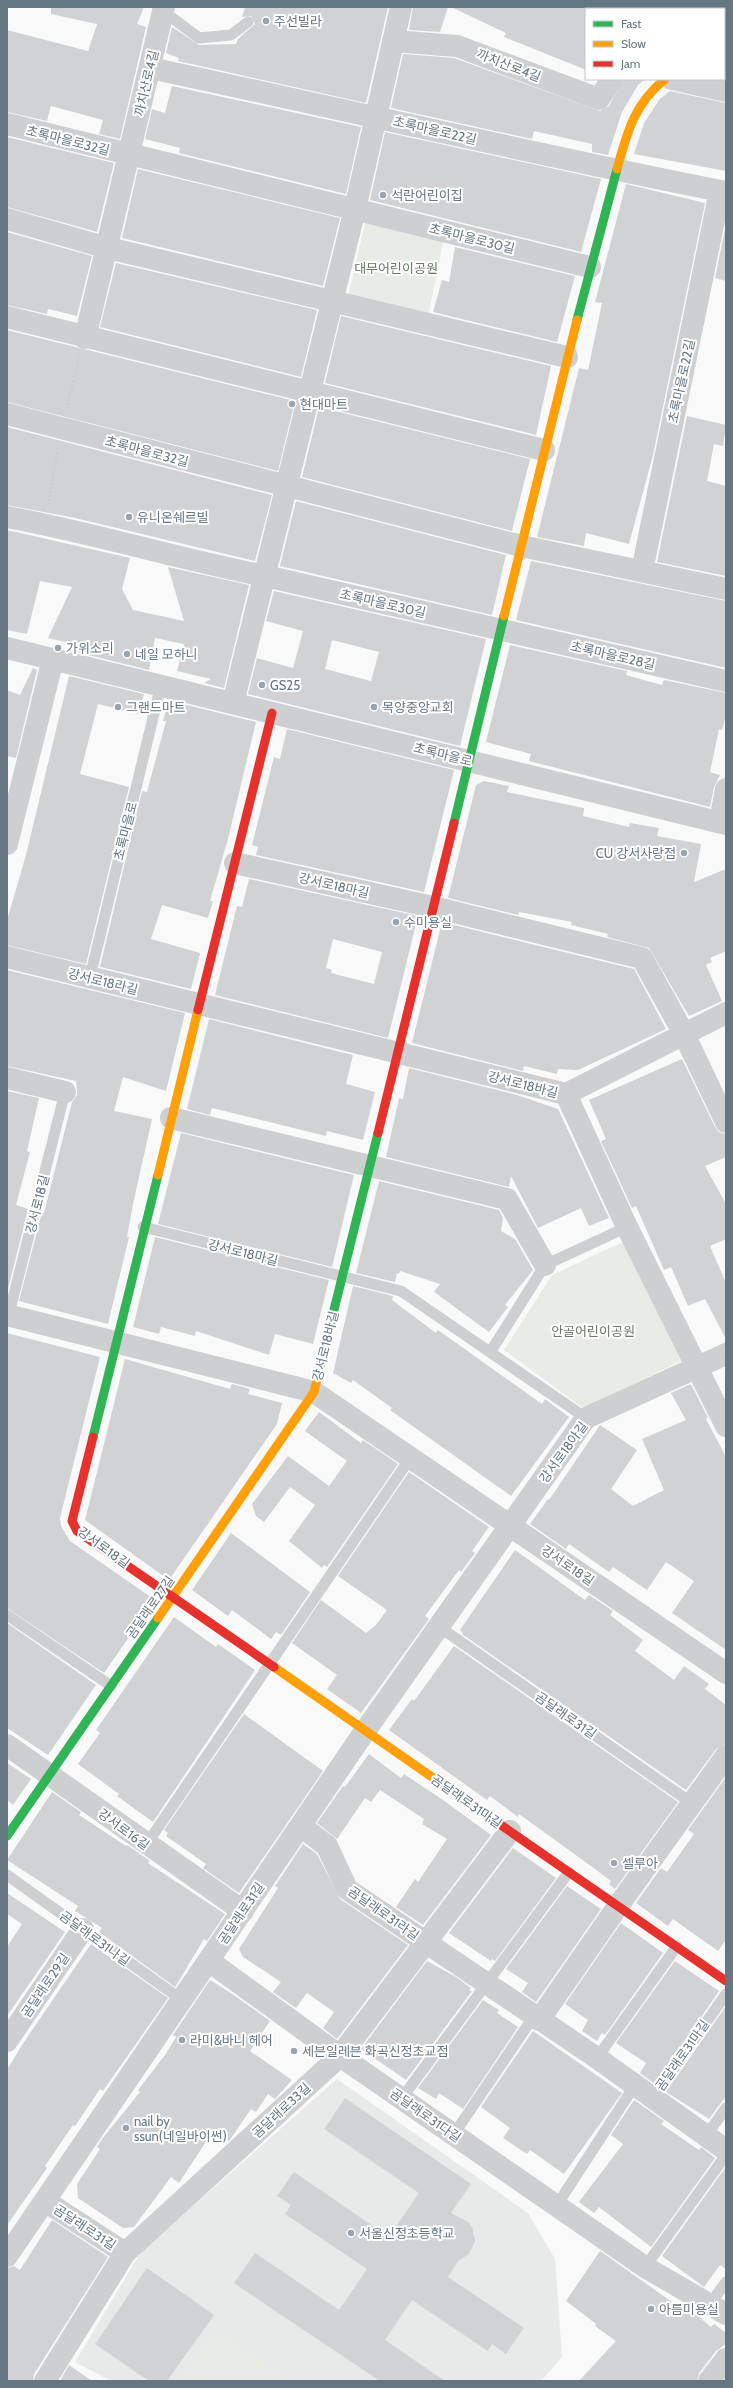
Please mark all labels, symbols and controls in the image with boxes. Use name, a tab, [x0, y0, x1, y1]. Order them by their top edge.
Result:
legend	[585, 8, 725, 80]
place label: 주선빌라	[274, 13, 322, 29]
marker: 주선빌라	[261, 16, 271, 26]
text: Fast	[621, 16, 641, 31]
text: Slow	[621, 36, 646, 51]
street label: 까치산로4길	[475, 45, 543, 85]
street label: 까치산로4길	[131, 48, 161, 118]
text: Jam	[620, 56, 640, 71]
street label: 초록마을로22길	[392, 113, 478, 147]
street label: 초록마을로32길	[25, 122, 111, 158]
place label: 석란어린이집	[391, 187, 463, 203]
marker: 석란어린이집	[378, 190, 388, 200]
street label: 초록마을로30길	[427, 220, 517, 256]
park label: 대무어린이공원	[354, 260, 438, 276]
street label: 초록마을로22길	[664, 338, 698, 424]
place label: 현대마트	[300, 396, 348, 412]
marker: 현대마트	[287, 399, 297, 409]
street label: 초록마을로32길	[104, 432, 190, 470]
place label: 유니온쉐르빌	[137, 509, 209, 525]
marker: 유니온쉐르빌	[124, 512, 134, 522]
street label: 초록마을로30길	[338, 585, 428, 621]
street label: 초록마을로28길	[569, 637, 657, 673]
place label: 가위소리	[66, 640, 114, 656]
marker: 가위소리	[53, 643, 63, 653]
place label: 네일 모하니	[135, 646, 198, 662]
marker: 네일 모하니	[122, 649, 132, 659]
place label: GS25	[270, 677, 300, 693]
marker: GS25	[257, 680, 267, 690]
place label: 그랜드마트	[126, 699, 186, 715]
place label: 목양중앙교회	[382, 699, 454, 715]
marker: 그랜드마트	[113, 702, 123, 712]
marker: 목양중앙교회	[369, 702, 379, 712]
street label: 초록마을로	[412, 739, 474, 769]
street label: 초록마을로	[110, 800, 140, 862]
place label: CU 강서사랑점	[596, 845, 676, 861]
marker: CU 강서사랑점	[679, 848, 689, 858]
street label: 강서로18마길	[297, 869, 371, 901]
place label: 수미용실	[404, 914, 452, 930]
marker: 수미용실	[391, 917, 401, 927]
street label: 강서로18라길	[66, 965, 140, 997]
street label: 강서로18바길	[486, 1068, 560, 1100]
street label: 강서로18길	[22, 1173, 52, 1235]
street label: 강서로18마길	[206, 1236, 280, 1268]
street label: 강서로18바길	[309, 1309, 341, 1383]
park label: 안골어린이공원	[551, 1323, 635, 1339]
street label: 강서로18아길	[535, 1418, 591, 1486]
street label: 강서로18길	[75, 1523, 133, 1571]
street label: 강서로18길	[539, 1542, 597, 1588]
street label: 곰달래로27길	[122, 1572, 178, 1642]
street label: 곰달래로31길	[532, 1688, 600, 1742]
street label: 곰달래로31마길	[428, 1771, 506, 1831]
street label: 강서로16길	[95, 1805, 153, 1853]
place label: 셀루아	[622, 1855, 658, 1871]
marker: 셀루아	[609, 1858, 619, 1868]
street label: 곰달래로31길	[214, 1879, 268, 1947]
street label: 곰달래로31라길	[345, 1883, 423, 1943]
street label: 곰달래로31나길	[57, 1907, 133, 1969]
street label: 곰달래로29길	[18, 1950, 72, 2020]
street label: 곰달래로31마길	[652, 2016, 712, 2094]
place label: 라미&바니 헤어	[190, 2032, 273, 2048]
marker: 라미&바니 헤어	[177, 2035, 187, 2045]
place label: 세븐일레븐 화곡신정초교점	[302, 2043, 448, 2059]
marker: 세븐일레븐 화곡신정초교점	[289, 2046, 299, 2056]
street label: 곰달래로33길	[249, 2079, 313, 2141]
street label: 곰달래로31다길	[387, 2085, 465, 2145]
place label: nail by ssun(네일바이썬)	[134, 2113, 227, 2144]
marker: nail by ssun(네일바이썬)	[121, 2123, 131, 2133]
street label: 곰달래로31길	[51, 2201, 119, 2253]
place label: 서울신정초등학교	[359, 2225, 455, 2241]
marker: 서울신정초등학교	[346, 2228, 356, 2238]
place label: 아름미용실	[659, 2301, 719, 2317]
marker: 아름미용실	[646, 2304, 656, 2314]

